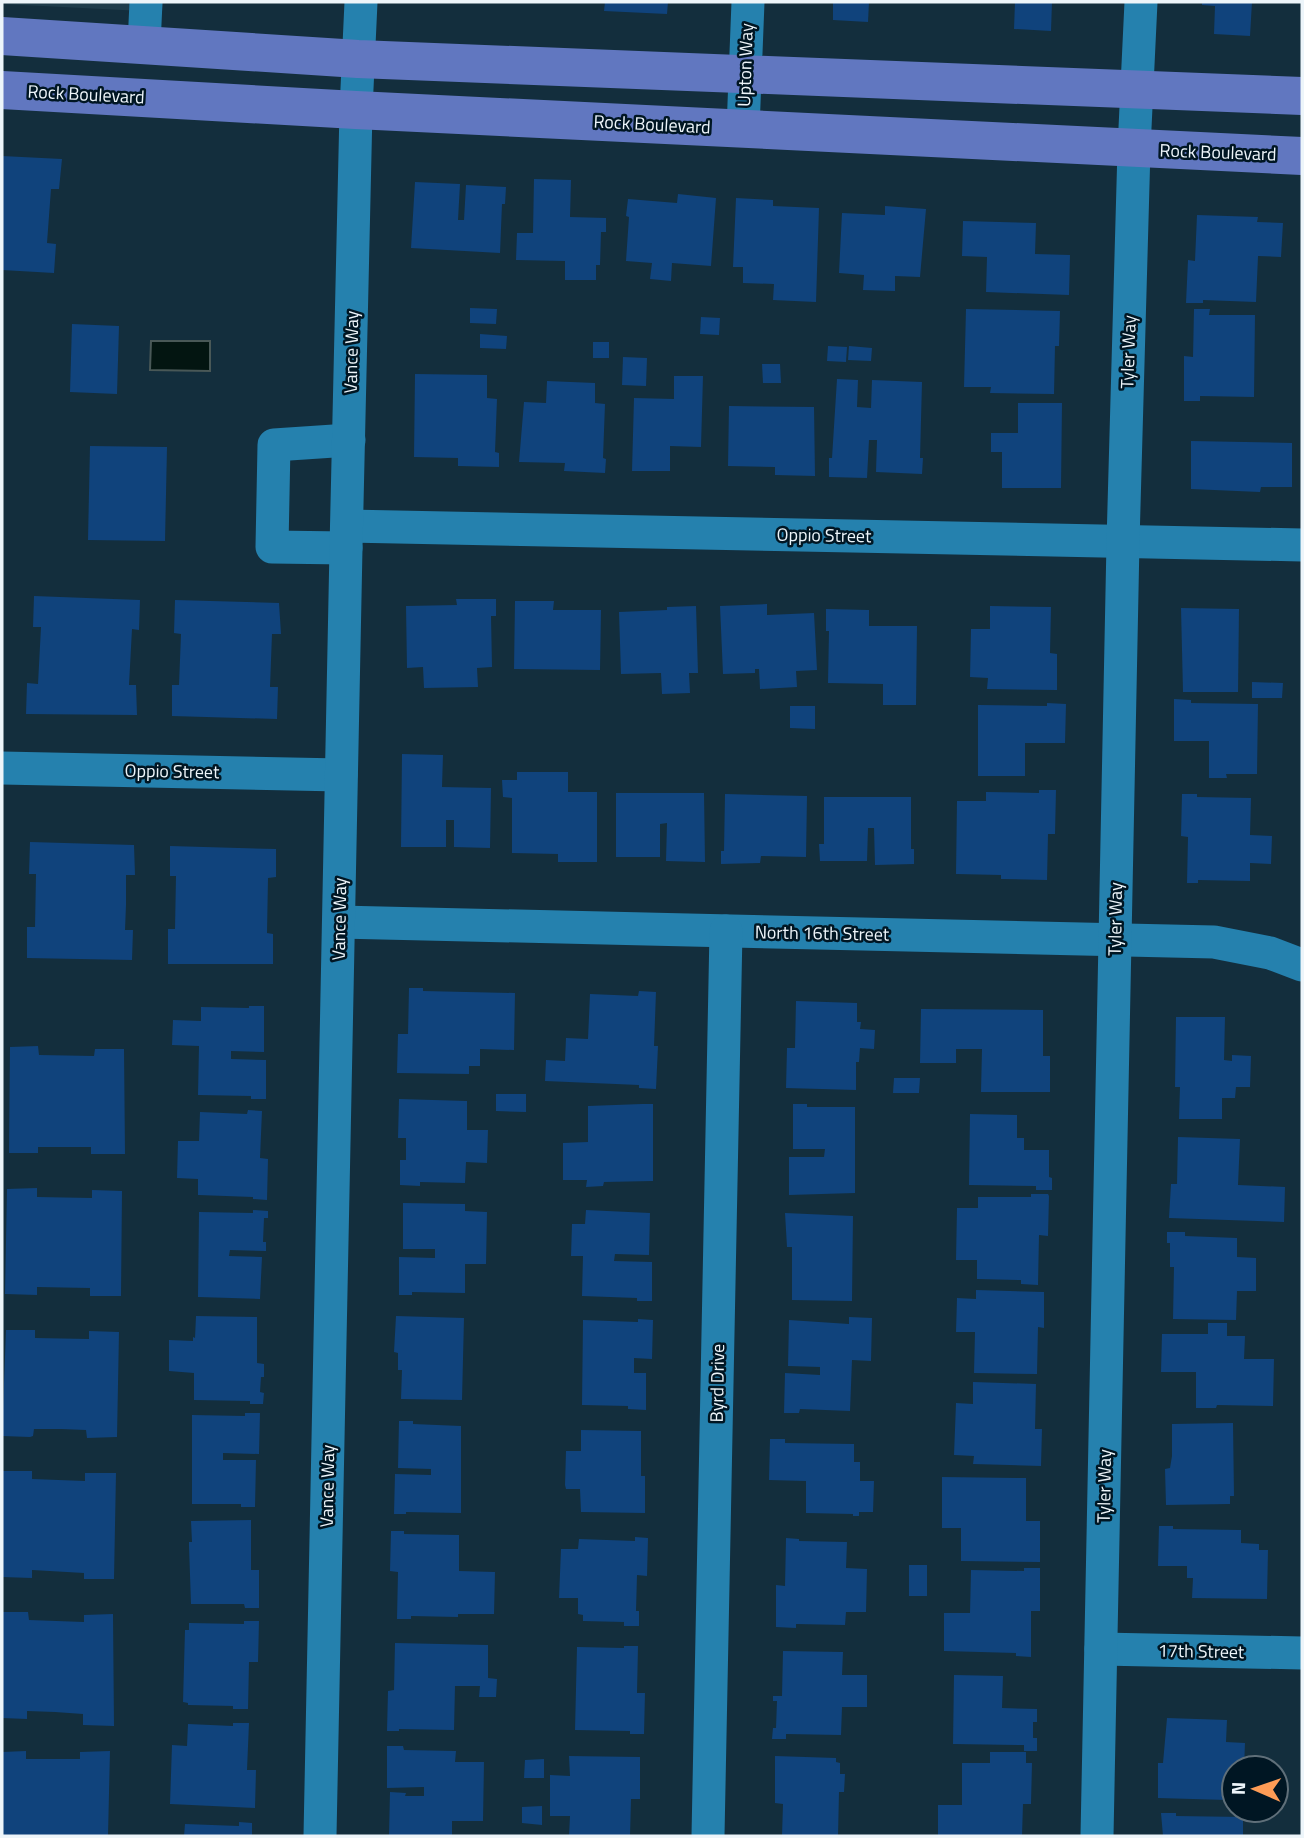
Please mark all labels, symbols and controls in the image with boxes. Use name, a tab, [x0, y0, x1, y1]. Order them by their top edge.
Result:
street label: Upton Way	[730, 22, 760, 107]
street label: Rock Boulevard	[27, 77, 145, 111]
street label: Rock Boulevard	[593, 107, 711, 141]
street label: Rock Boulevard	[1159, 136, 1277, 168]
street label: Vance Way	[337, 310, 365, 394]
street label: Tyler Way	[1113, 314, 1143, 389]
street label: Oppio Street	[776, 521, 872, 549]
street label: Oppio Street	[124, 757, 220, 785]
street label: Vance Way	[325, 877, 353, 961]
street label: Tyler Way	[1101, 882, 1129, 956]
street label: North 16th Street	[755, 918, 890, 948]
street label: Byrd Drive	[703, 1343, 731, 1423]
street label: Vance Way	[313, 1444, 341, 1528]
street label: Tyler Way	[1090, 1449, 1118, 1523]
street label: 17th Street	[1158, 1637, 1245, 1665]
north arrow	[1220, 1754, 1290, 1824]
text: N	[1223, 1781, 1252, 1795]

